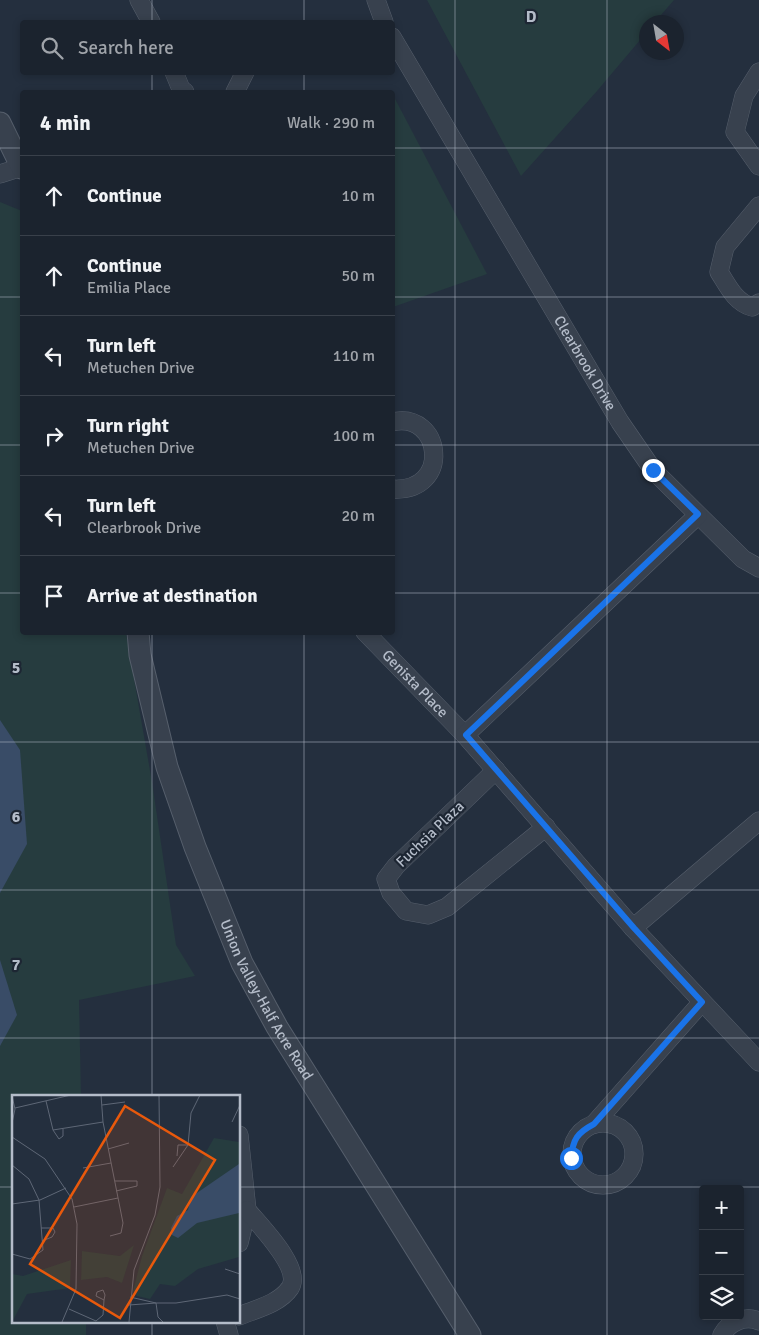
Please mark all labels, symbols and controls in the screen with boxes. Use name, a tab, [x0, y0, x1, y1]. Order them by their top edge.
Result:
text: D	[526, 7, 537, 27]
north arrow	[639, 15, 684, 60]
search box	[20, 20, 395, 75]
icon: search	[38, 34, 66, 62]
text: Search here	[78, 36, 174, 60]
text: 4 min	[40, 110, 91, 136]
text: Walk · 290 m	[287, 113, 375, 133]
icon: ahead	[40, 182, 68, 210]
text: Continue	[87, 184, 162, 208]
text: 10 m	[341, 186, 375, 206]
text: Continue	[87, 254, 162, 278]
icon: ahead	[40, 262, 68, 290]
text: 50 m	[341, 266, 375, 286]
text: Emilia Place	[87, 278, 171, 298]
street label: Clearbrook Drive	[550, 312, 620, 414]
text: Turn left	[87, 334, 156, 358]
icon: left	[40, 342, 68, 370]
text: 110 m	[333, 346, 375, 366]
text: Metuchen Drive	[87, 358, 195, 378]
text: Turn right	[87, 414, 169, 438]
icon: right	[40, 422, 68, 450]
text: 100 m	[333, 426, 375, 446]
text: Metuchen Drive	[87, 438, 195, 458]
route end	[642, 459, 665, 482]
text: Turn left	[87, 494, 156, 518]
icon: left	[40, 502, 68, 530]
text: 20 m	[341, 506, 375, 526]
text: Clearbrook Drive	[87, 518, 201, 538]
icon: arrive	[40, 582, 68, 610]
text: Arrive at destination	[87, 584, 258, 608]
street label: Genista Place	[378, 646, 452, 721]
text: 5	[12, 658, 20, 678]
street label: Fuchsia Plaza	[392, 797, 468, 871]
text: 6	[12, 807, 21, 827]
street label: Union Valley-Half Acre Road	[216, 917, 317, 1083]
text: 7	[12, 955, 21, 975]
inset map	[12, 1095, 240, 1322]
route start	[560, 1147, 583, 1170]
map controls	[699, 1185, 744, 1320]
button: +	[699, 1185, 744, 1230]
button: −	[699, 1230, 744, 1275]
button: layers	[699, 1275, 744, 1320]

